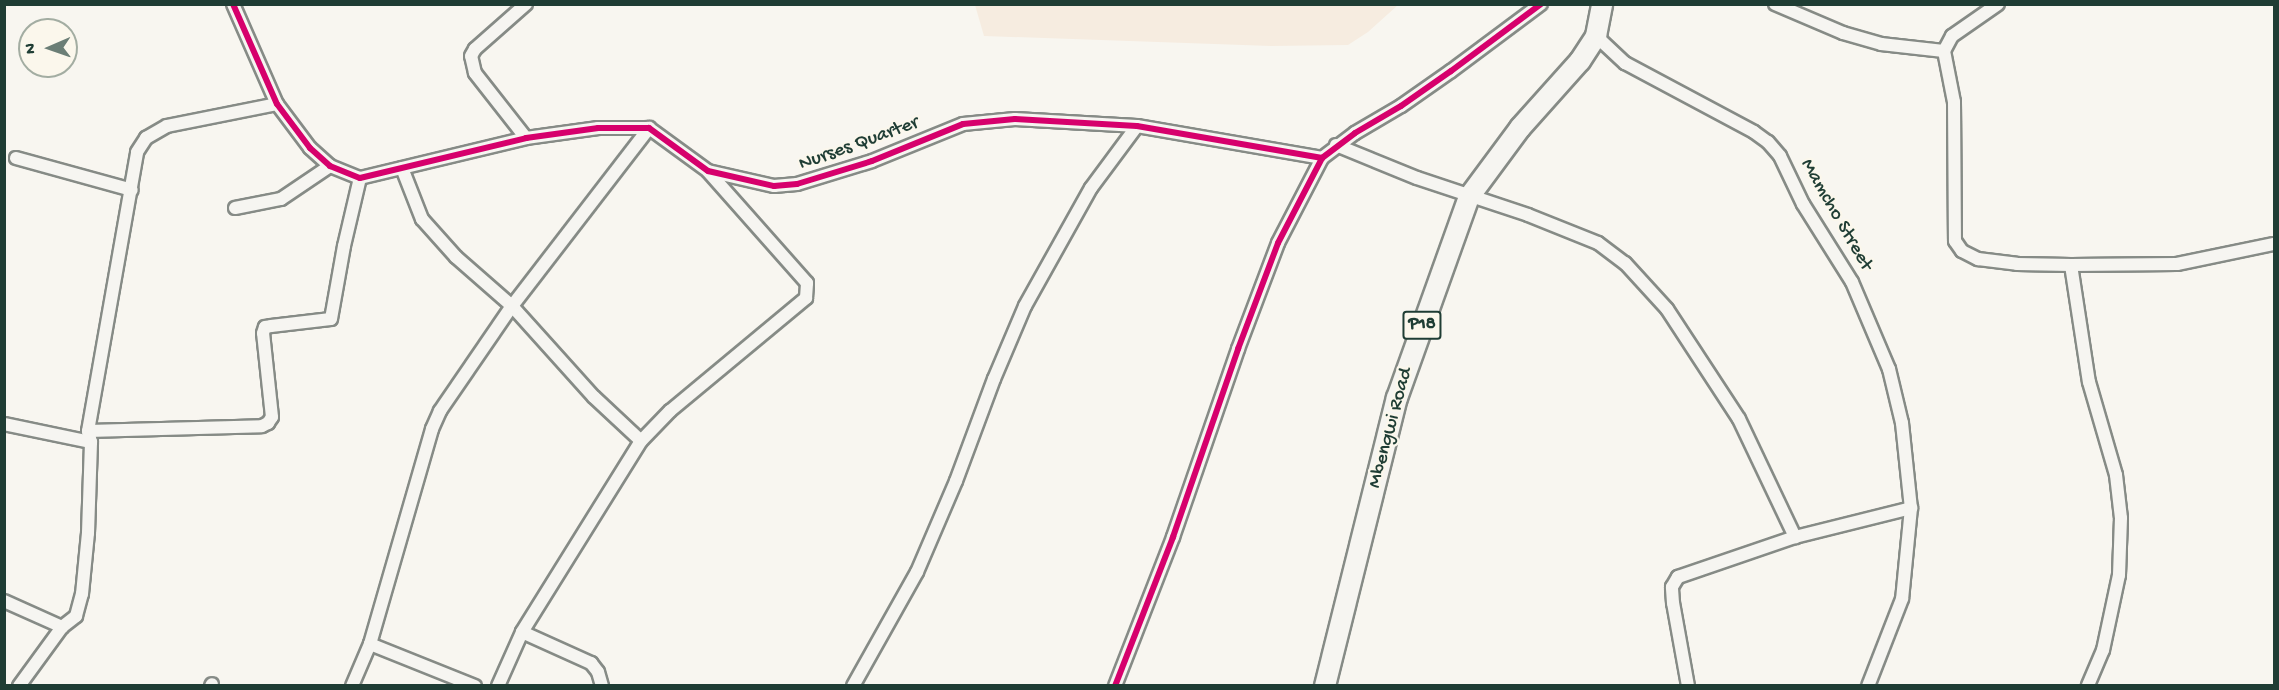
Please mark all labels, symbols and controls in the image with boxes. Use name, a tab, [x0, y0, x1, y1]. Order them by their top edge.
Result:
north arrow	[18, 18, 78, 78]
text: N	[22, 43, 41, 54]
street label: Nurses Quarter	[796, 111, 922, 177]
street label: Mamcho Street	[1794, 155, 1878, 275]
road number: P18	[1401, 310, 1443, 340]
street label: Mbengwi Road	[1363, 365, 1419, 491]

